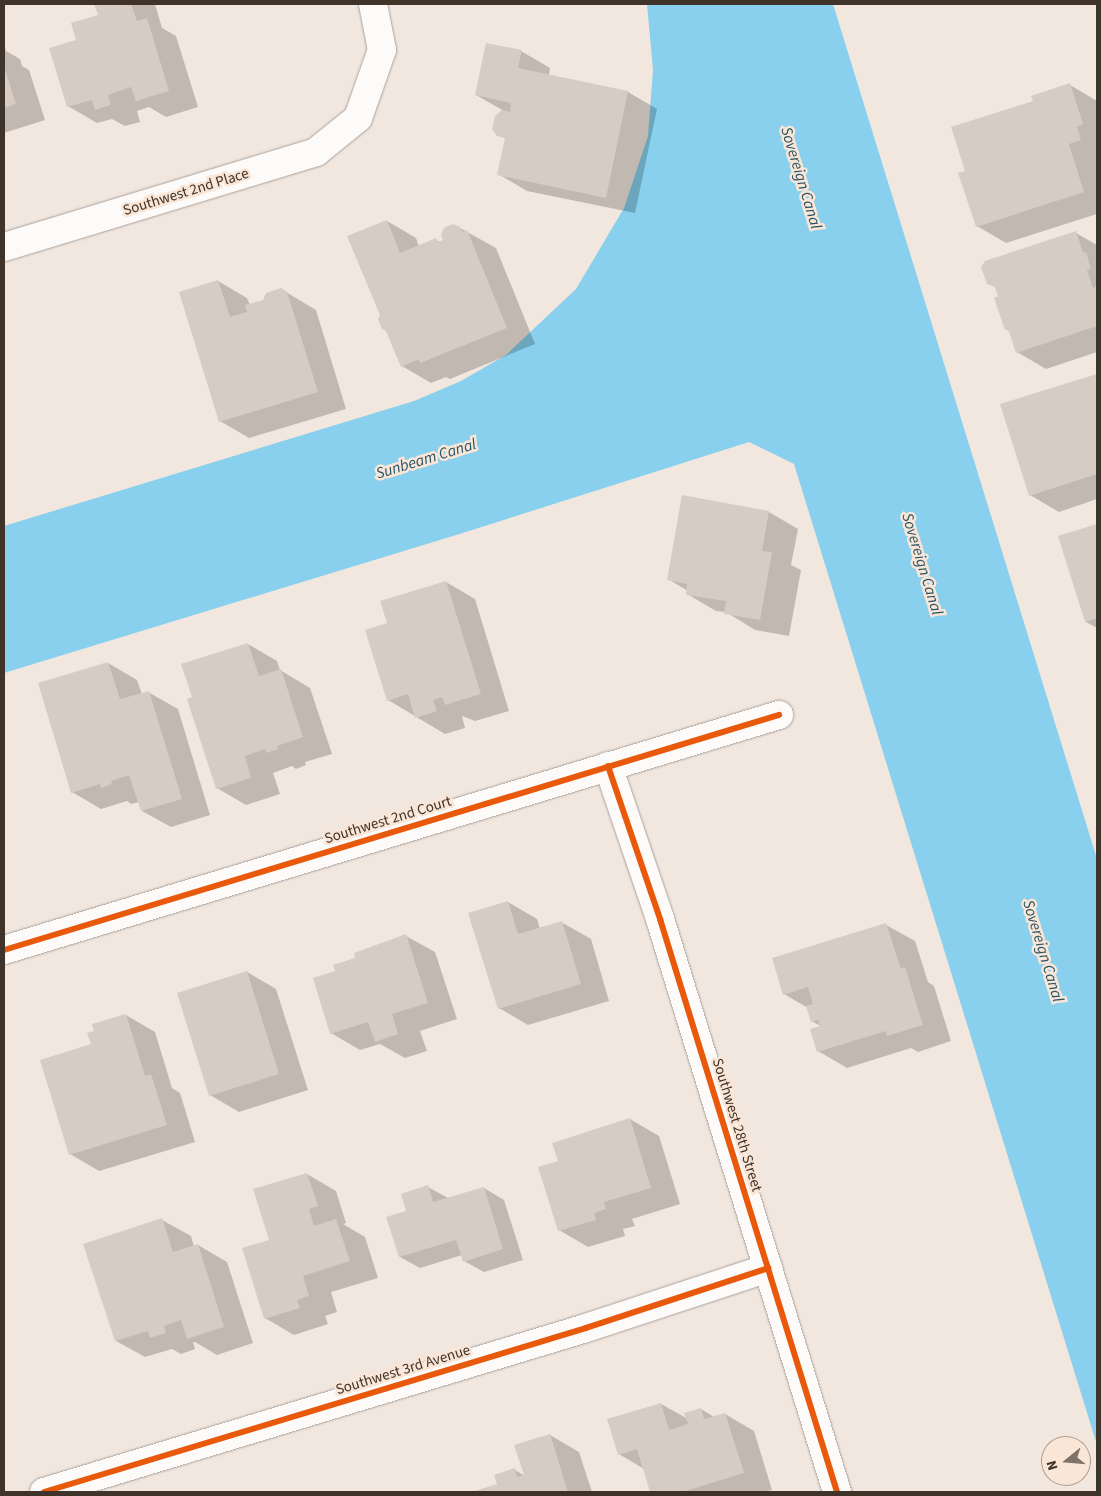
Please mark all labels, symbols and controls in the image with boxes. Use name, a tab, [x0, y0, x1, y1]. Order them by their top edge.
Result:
water label: Sovereign Canal	[776, 124, 826, 232]
street label: Southwest 2nd Place	[121, 164, 251, 220]
water label: Sunbeam Canal	[373, 435, 479, 483]
water label: Sovereign Canal	[897, 510, 947, 618]
street label: Southwest 2nd Court	[322, 792, 454, 848]
water label: Sovereign Canal	[1018, 897, 1068, 1005]
street label: Southwest 28th Street	[708, 1056, 766, 1194]
street label: Southwest 3rd Avenue	[334, 1341, 472, 1399]
north arrow	[1041, 1436, 1091, 1486]
text: N	[1042, 1458, 1064, 1472]

